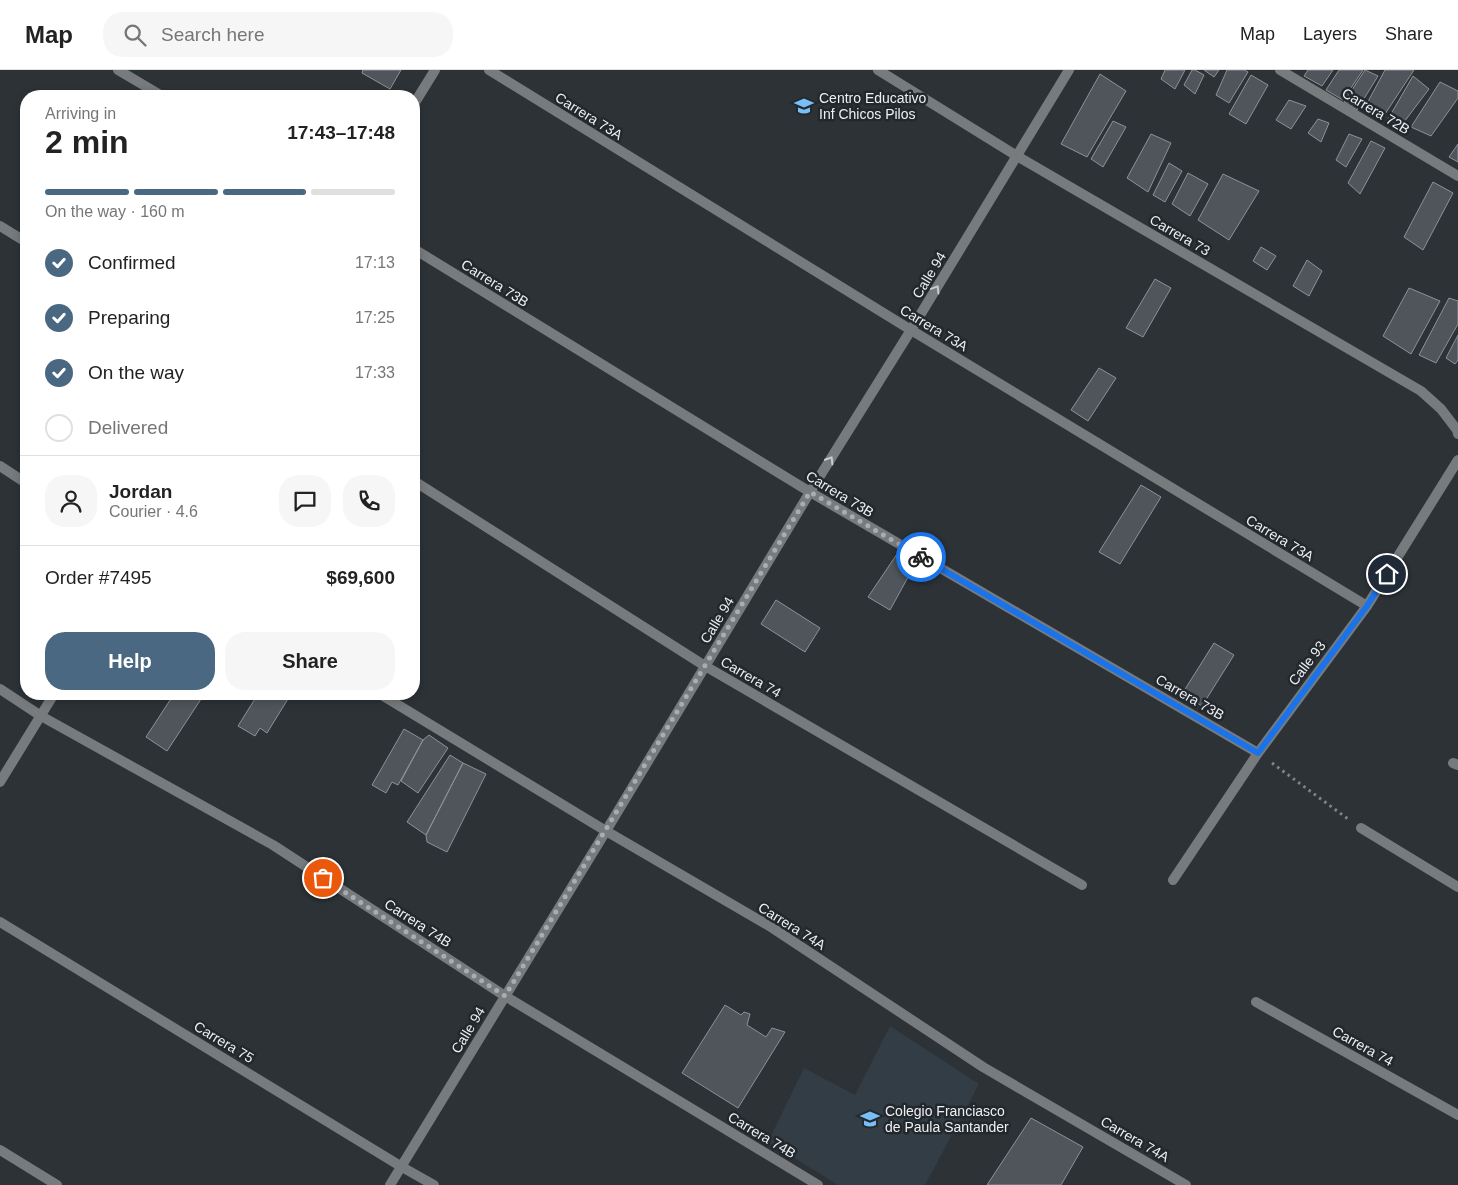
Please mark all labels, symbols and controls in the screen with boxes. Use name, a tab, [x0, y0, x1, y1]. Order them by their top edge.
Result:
search box	[103, 12, 453, 57]
text: Map	[25, 21, 73, 48]
icon: search	[121, 21, 149, 49]
text: Search here	[161, 24, 265, 45]
text: Map	[1240, 24, 1275, 44]
text: Layers	[1303, 24, 1357, 44]
text: Share	[1385, 24, 1433, 44]
street label: Carrera 72B	[1339, 85, 1413, 137]
street label: Carrera 73A	[552, 89, 626, 143]
place label: Centro Educativo Inf Chicos Pilos	[819, 90, 927, 122]
school or university icon: Centro Educativo Inf Chicos Pilos	[793, 95, 815, 117]
text: Arriving in	[45, 105, 116, 122]
text: 17:43–17:48	[287, 122, 395, 143]
text: 2 min	[45, 124, 129, 160]
text: On the way · 160 m	[45, 203, 185, 220]
street label: Carrera 73	[1147, 211, 1213, 259]
icon: check	[45, 249, 73, 277]
street label: Calle 94	[909, 249, 949, 301]
text: Confirmed	[88, 252, 176, 273]
text: 17:13	[355, 254, 395, 271]
street label: Carrera 73B	[458, 256, 532, 310]
one-way arrow	[930, 285, 940, 294]
street label: Carrera 73A	[897, 302, 971, 355]
icon: check	[45, 304, 73, 332]
text: Preparing	[88, 307, 170, 328]
text: 17:25	[355, 309, 395, 326]
icon: check	[45, 359, 73, 387]
text: On the way	[88, 362, 184, 383]
text: 17:33	[355, 364, 395, 381]
text: Delivered	[88, 417, 168, 438]
one-way arrow	[824, 456, 833, 465]
street label: Carrera 73B	[803, 468, 877, 520]
button: person	[45, 475, 97, 527]
button: chat	[279, 475, 331, 527]
button: phone	[343, 475, 395, 527]
text: Jordan	[109, 481, 172, 502]
text: Courier · 4.6	[109, 503, 198, 520]
street label: Carrera 73A	[1243, 512, 1317, 565]
courier	[896, 532, 946, 582]
icon: bike	[907, 543, 935, 571]
pin	[1366, 553, 1408, 595]
icon: home	[1373, 560, 1401, 588]
text: Order #7495	[45, 567, 152, 588]
text: $69,600	[326, 567, 395, 588]
street label: Calle 94	[697, 594, 737, 646]
button: Help	[45, 632, 215, 690]
button: Share	[225, 632, 395, 690]
street label: Calle 93	[1285, 638, 1329, 688]
street label: Carrera 74	[718, 653, 784, 701]
street label: Carrera 73B	[1153, 671, 1227, 723]
pin	[302, 857, 344, 899]
icon: bag	[309, 864, 337, 892]
street label: Carrera 74B	[382, 896, 454, 950]
street label: Carrera 74A	[755, 899, 829, 953]
street label: Calle 94	[448, 1004, 488, 1056]
street label: Carrera 75	[191, 1018, 257, 1066]
street label: Carrera 74	[1330, 1023, 1396, 1069]
place label: Colegio Franciasco de Paula Santander	[885, 1103, 1009, 1135]
school or university icon: Colegio Franciasco de Paula Santander	[859, 1108, 881, 1130]
street label: Carrera 74B	[725, 1109, 799, 1161]
street label: Carrera 74A	[1098, 1113, 1173, 1165]

